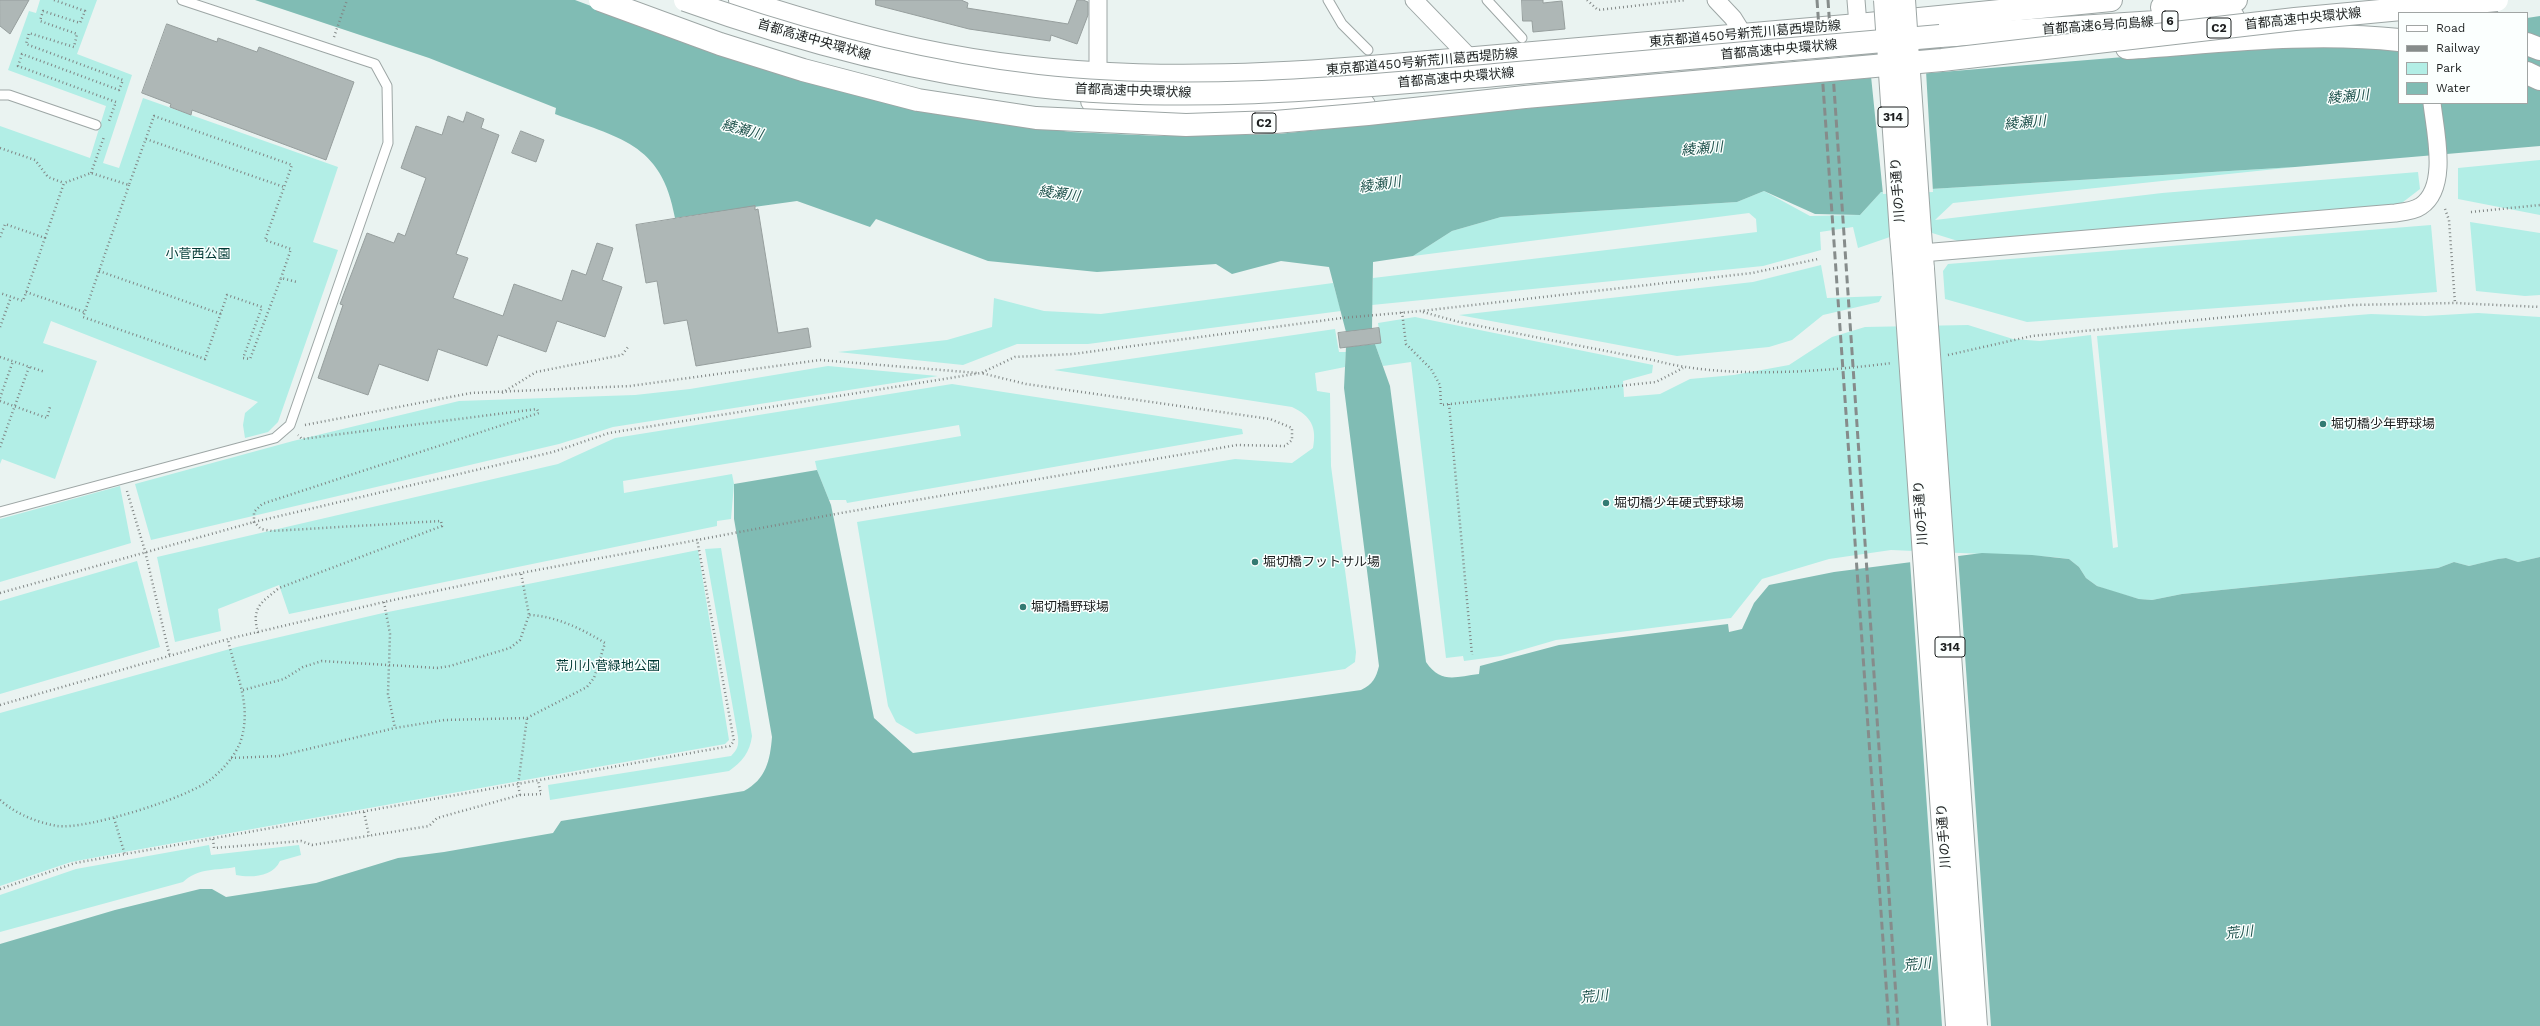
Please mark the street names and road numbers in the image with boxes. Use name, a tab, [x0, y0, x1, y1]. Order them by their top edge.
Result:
street label: 首都高速中央環状線	[2244, 5, 2362, 33]
road number: 6	[2162, 11, 2178, 31]
street label: 首都高速6号向島線	[2042, 14, 2154, 38]
street label: 首都高速中央環状線	[756, 16, 872, 64]
street label: 東京都道450号新荒川葛西堤防線	[1648, 18, 1842, 50]
road number: C2	[2207, 18, 2231, 38]
street label: 首都高速中央環状線	[1720, 37, 1838, 63]
street label: 東京都道450号新荒川葛西堤防線	[1325, 46, 1519, 78]
street label: 首都高速中央環状線	[1397, 65, 1515, 91]
street label: 首都高速中央環状線	[1074, 81, 1192, 101]
road number: 314	[1878, 107, 1908, 127]
road number: C2	[1252, 113, 1276, 133]
street label: 川の手通り	[1888, 157, 1908, 223]
street label: 川の手通り	[1911, 480, 1931, 546]
road number: 314	[1935, 637, 1965, 657]
street label: 川の手通り	[1934, 803, 1954, 869]

